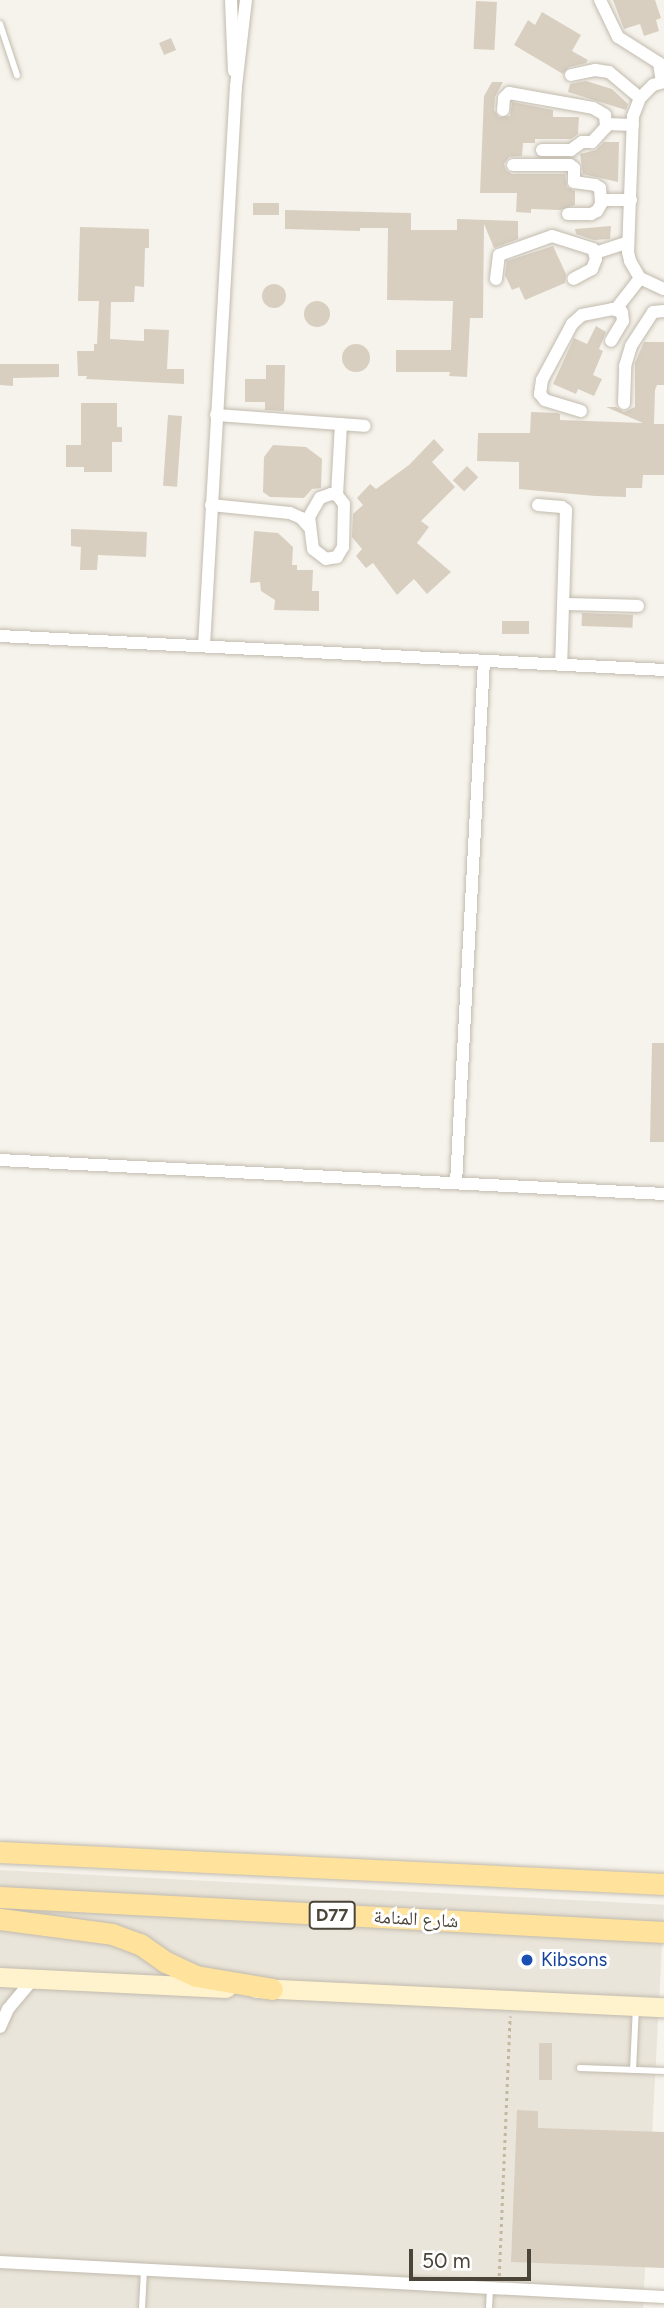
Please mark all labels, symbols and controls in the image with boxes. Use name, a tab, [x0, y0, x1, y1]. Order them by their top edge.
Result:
road number: D77	[308, 1900, 356, 1929]
street label: شارع المنامة	[373, 1905, 459, 1933]
place label: Kibsons	[541, 1949, 607, 1971]
marker: Kibsons	[519, 1952, 535, 1968]
scale bar	[412, 2234, 534, 2278]
text: 50 m	[422, 2248, 471, 2273]

